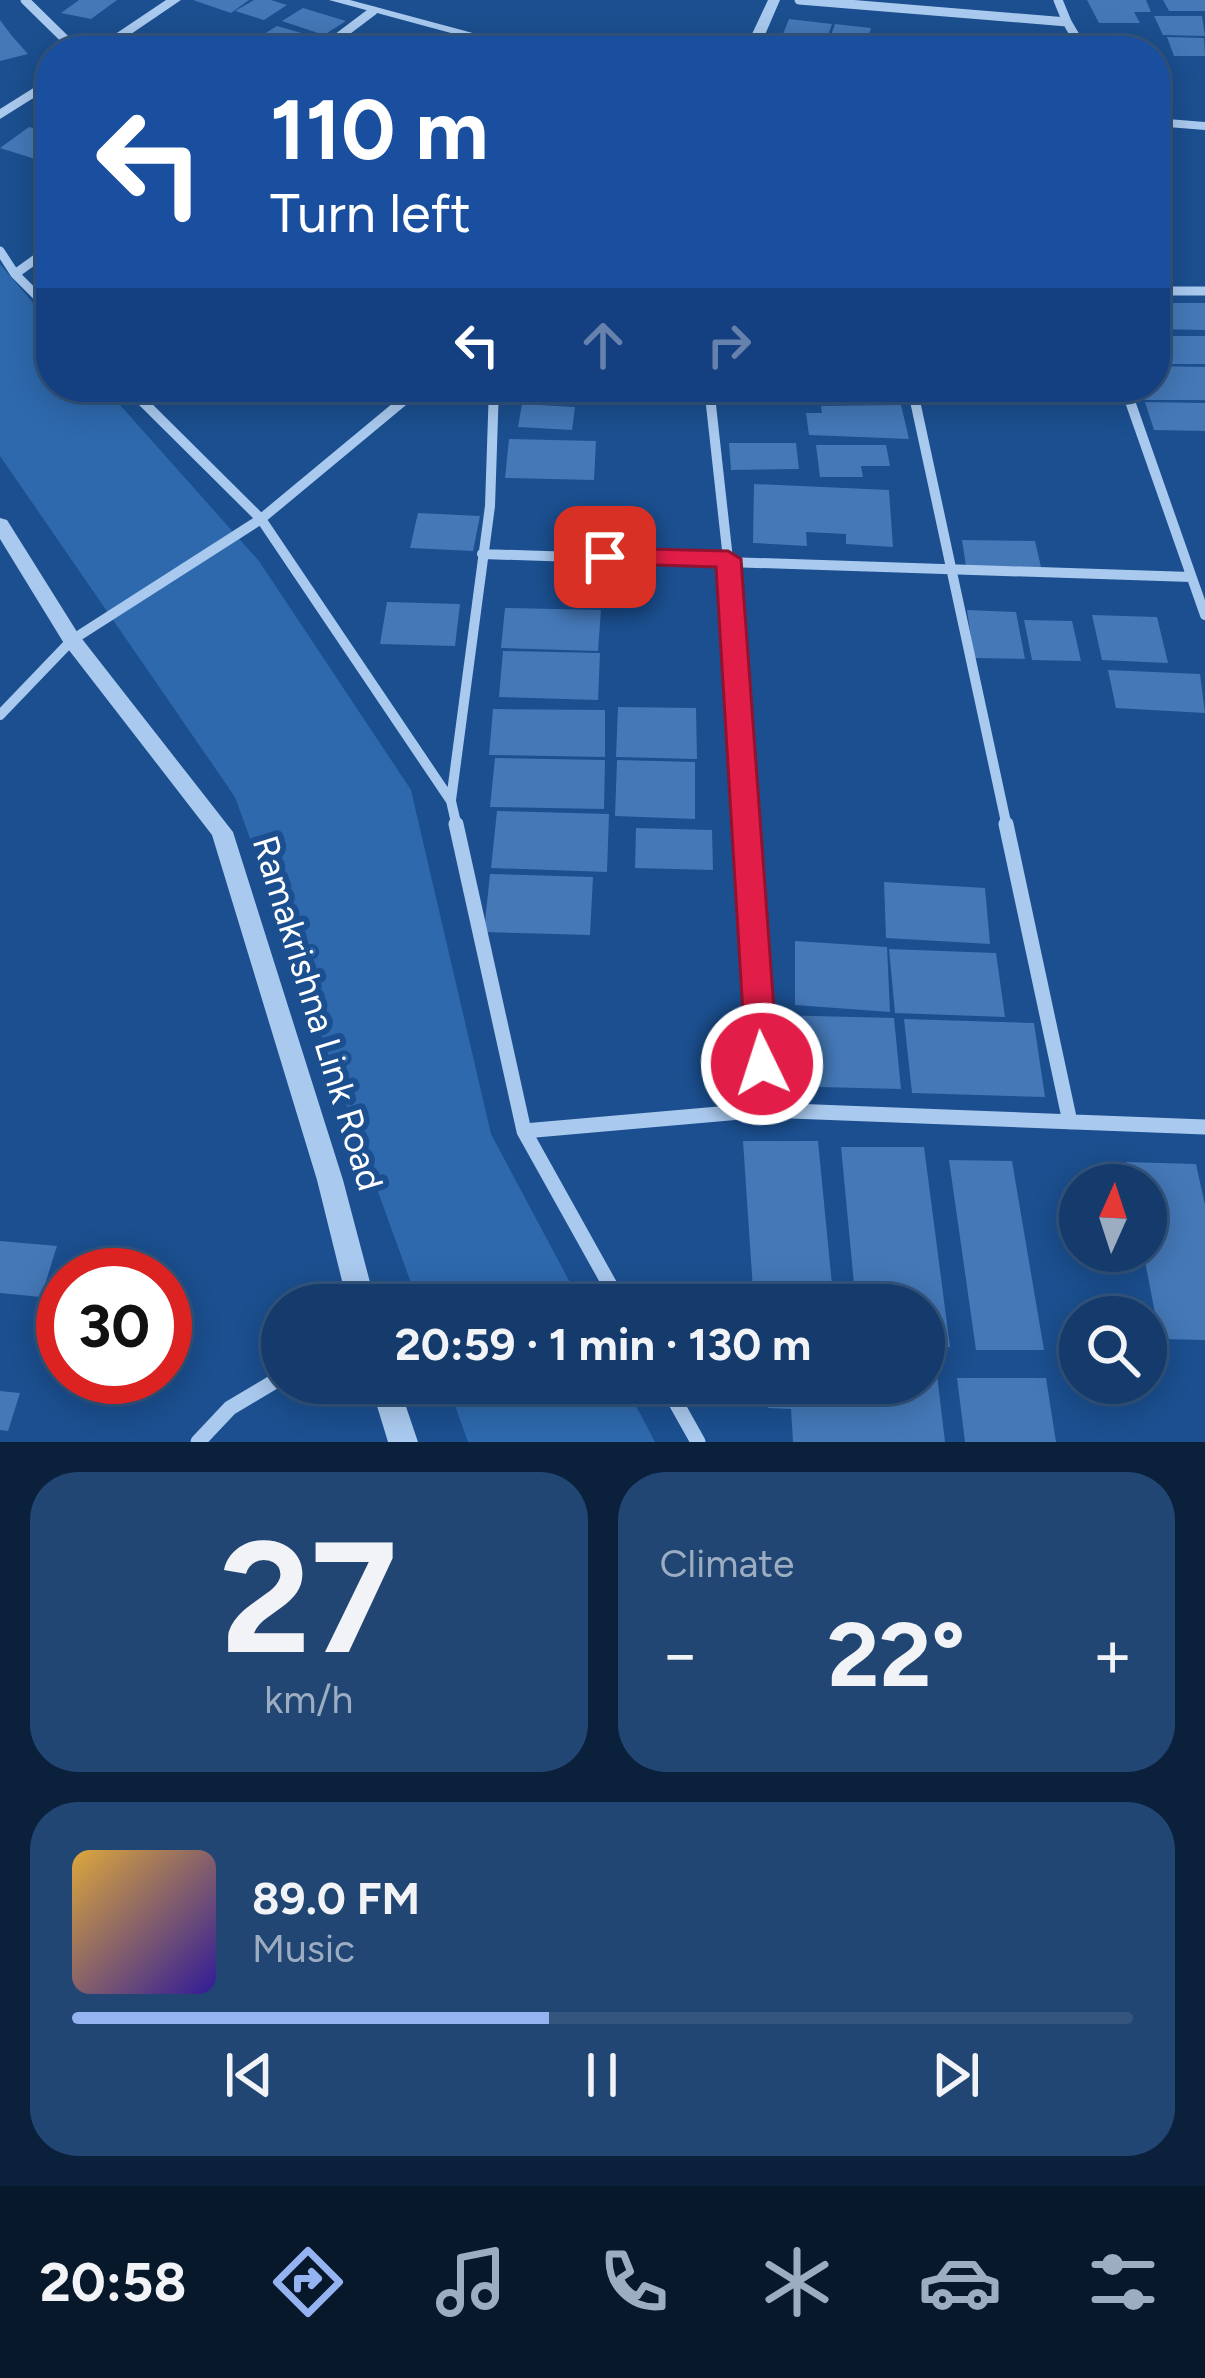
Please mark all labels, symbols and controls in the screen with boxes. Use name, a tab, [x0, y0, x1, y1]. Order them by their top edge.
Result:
text: 110 m	[270, 79, 489, 180]
icon: left	[72, 84, 228, 240]
text: Turn left	[270, 181, 471, 246]
icon: left	[444, 312, 510, 378]
icon: ahead	[570, 312, 636, 378]
icon: right	[696, 312, 762, 378]
pin	[554, 506, 656, 608]
icon: arrive	[572, 524, 638, 590]
street label: Ramakrishna Link Road	[244, 831, 392, 1195]
position arrow	[699, 1001, 825, 1127]
north arrow	[1059, 1164, 1167, 1272]
map controls	[1059, 1164, 1167, 1404]
speed limit sign: 30	[36, 1248, 192, 1404]
button: search	[1059, 1296, 1167, 1404]
text: 20:59 · 1 min · 130 m	[395, 1317, 811, 1371]
text: 27	[220, 1504, 397, 1691]
text: Climate	[660, 1540, 794, 1587]
text: 22°	[827, 1600, 965, 1709]
text: −	[660, 1614, 701, 1694]
text: +	[1092, 1614, 1133, 1694]
text: km/h	[264, 1676, 353, 1723]
text: 89.0 FM	[252, 1871, 420, 1925]
text: Music	[252, 1925, 355, 1972]
icon: previous	[216, 2042, 282, 2108]
icon: pause	[569, 2042, 635, 2108]
icon: next	[923, 2042, 989, 2108]
icon: directions	[266, 2240, 350, 2324]
icon: music	[429, 2240, 513, 2324]
icon: phone	[592, 2240, 676, 2324]
icon: climate	[755, 2240, 839, 2324]
icon: car	[918, 2240, 1002, 2324]
icon: filters	[1081, 2240, 1165, 2324]
text: 20:58	[40, 2250, 187, 2315]

